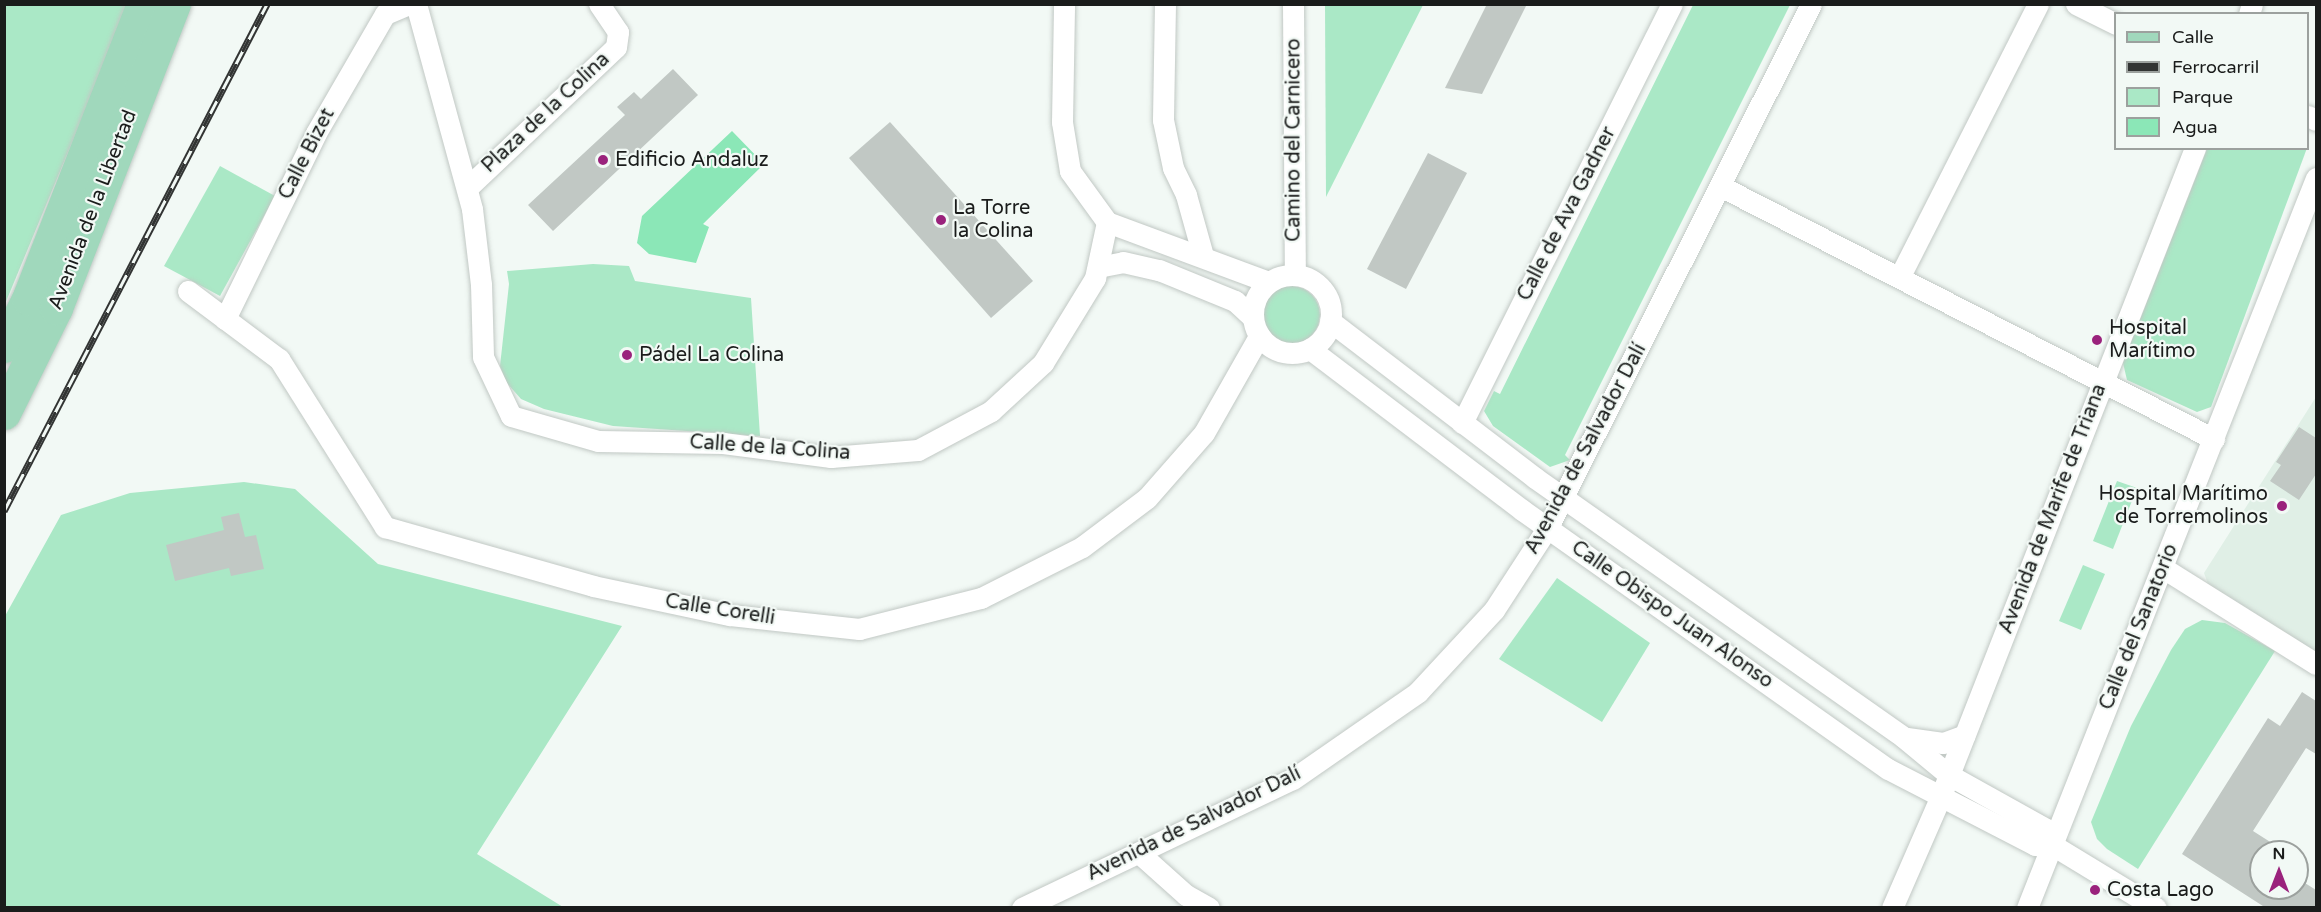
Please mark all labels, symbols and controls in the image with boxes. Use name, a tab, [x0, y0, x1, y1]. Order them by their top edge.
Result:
legend	[2114, 12, 2309, 150]
text: Calle	[2172, 26, 2214, 48]
street label: Camino del Carnicero	[1282, 38, 1306, 242]
street label: Plaza de la Colina	[477, 48, 615, 178]
text: Ferrocarril	[2172, 56, 2259, 78]
text: Parque	[2172, 86, 2233, 108]
street label: Calle Bizet	[274, 104, 340, 204]
street label: Avenida de la Libertad	[44, 107, 142, 313]
text: Agua	[2172, 116, 2218, 138]
street label: Calle de Ava Gadner	[1513, 123, 1621, 305]
place label: Edificio Andaluz	[615, 148, 769, 172]
marker: Edificio Andaluz	[596, 153, 610, 167]
place label: La Torre la Colina	[953, 196, 1034, 243]
marker: La Torre la Colina	[934, 213, 948, 227]
place label: Hospital Marítimo	[2109, 316, 2195, 363]
marker: Hospital Marítimo	[2090, 333, 2104, 347]
street label: Avenida de Salvador Dalí	[1520, 340, 1652, 558]
place label: Pádel La Colina	[639, 343, 784, 367]
marker: Pádel La Colina	[620, 348, 634, 362]
street label: Avenida de Marife de Triana	[1994, 381, 2112, 637]
street label: Calle de la Colina	[689, 430, 851, 466]
place label: Hospital Marítimo de Torremolinos	[2098, 482, 2268, 529]
marker: Hospital Marítimo de Torremolinos	[2273, 497, 2291, 515]
street label: Calle Obispo Juan Alonso	[1566, 536, 1778, 694]
street label: Calle del Sanatorio	[2095, 540, 2183, 714]
street label: Calle Corelli	[663, 589, 777, 631]
street label: Avenida de Salvador Dalí	[1083, 762, 1305, 886]
north arrow	[2249, 840, 2309, 900]
text: N	[2273, 844, 2285, 864]
place label: Costa Lago	[2107, 878, 2214, 902]
marker: Costa Lago	[2088, 883, 2102, 897]

